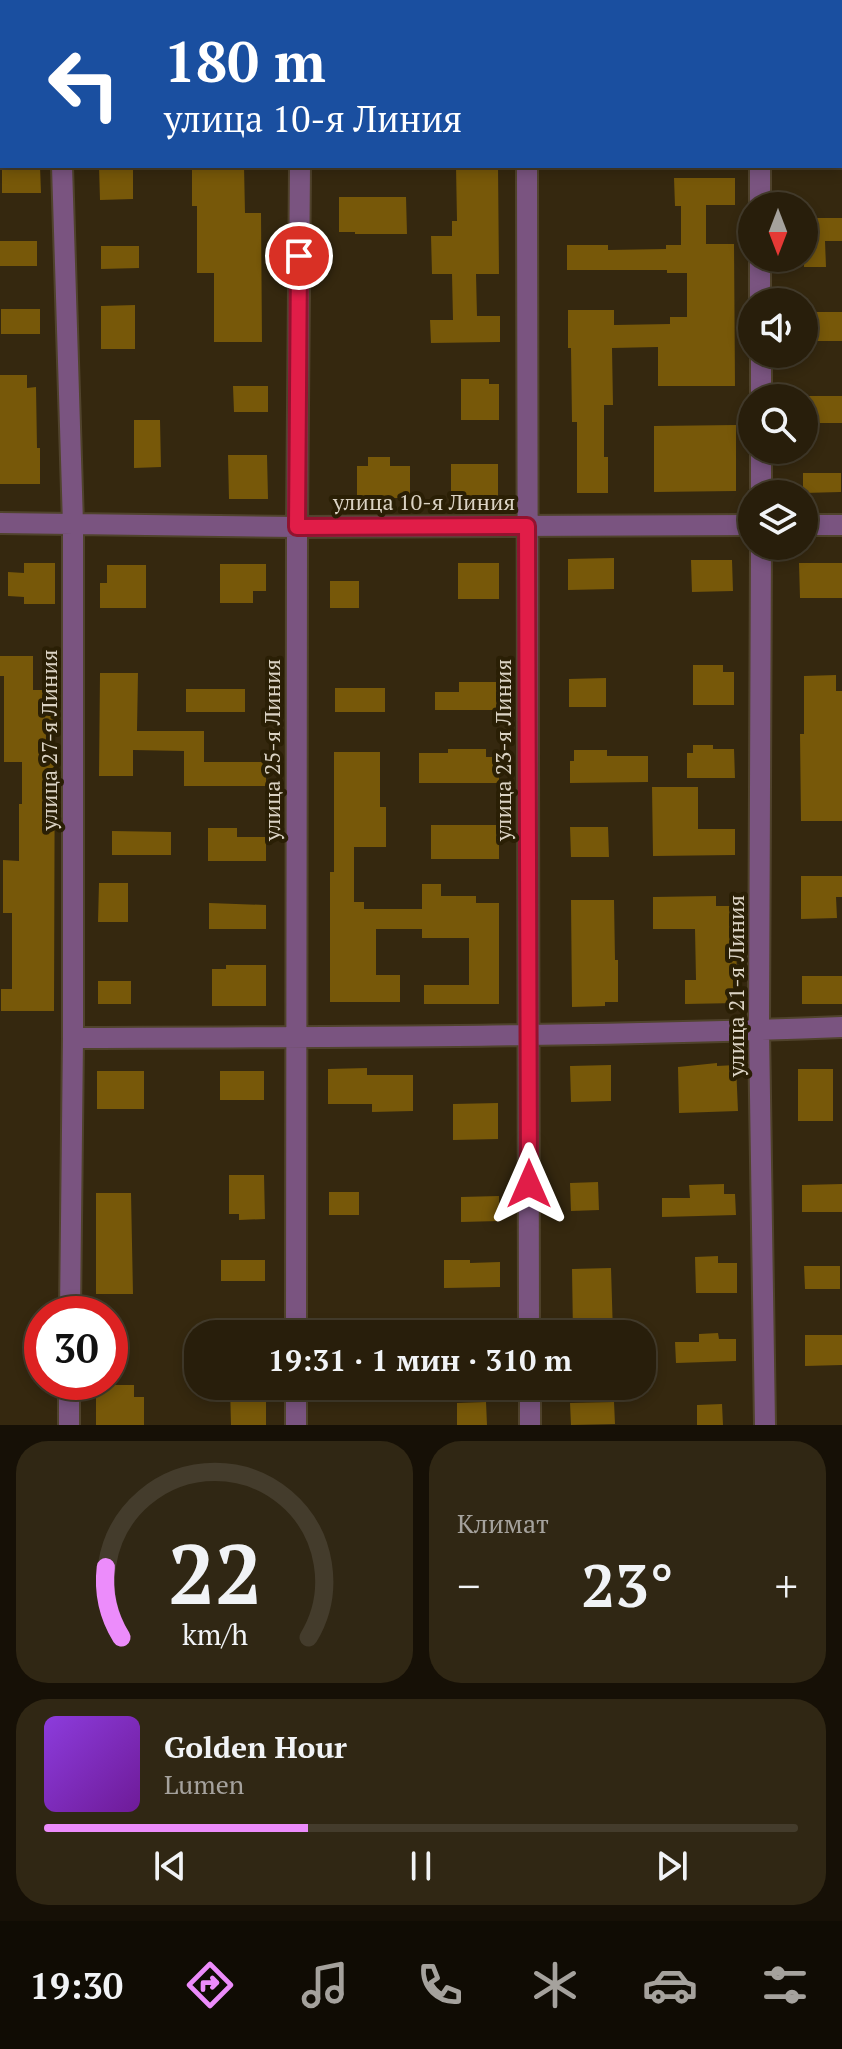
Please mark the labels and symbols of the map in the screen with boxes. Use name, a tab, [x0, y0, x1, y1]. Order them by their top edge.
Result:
north arrow	[738, 192, 818, 272]
pin	[265, 222, 333, 290]
street label: улица 10-я Линия	[332, 487, 515, 516]
street label: улица 27-я Линия	[34, 649, 63, 832]
street label: улица 25-я Линия	[257, 659, 286, 842]
street label: улица 23-я Линия	[488, 659, 517, 842]
street label: улица 21-я Линия	[721, 895, 750, 1078]
position arrow	[487, 1142, 571, 1226]
speed limit sign: 30	[24, 1296, 128, 1400]

